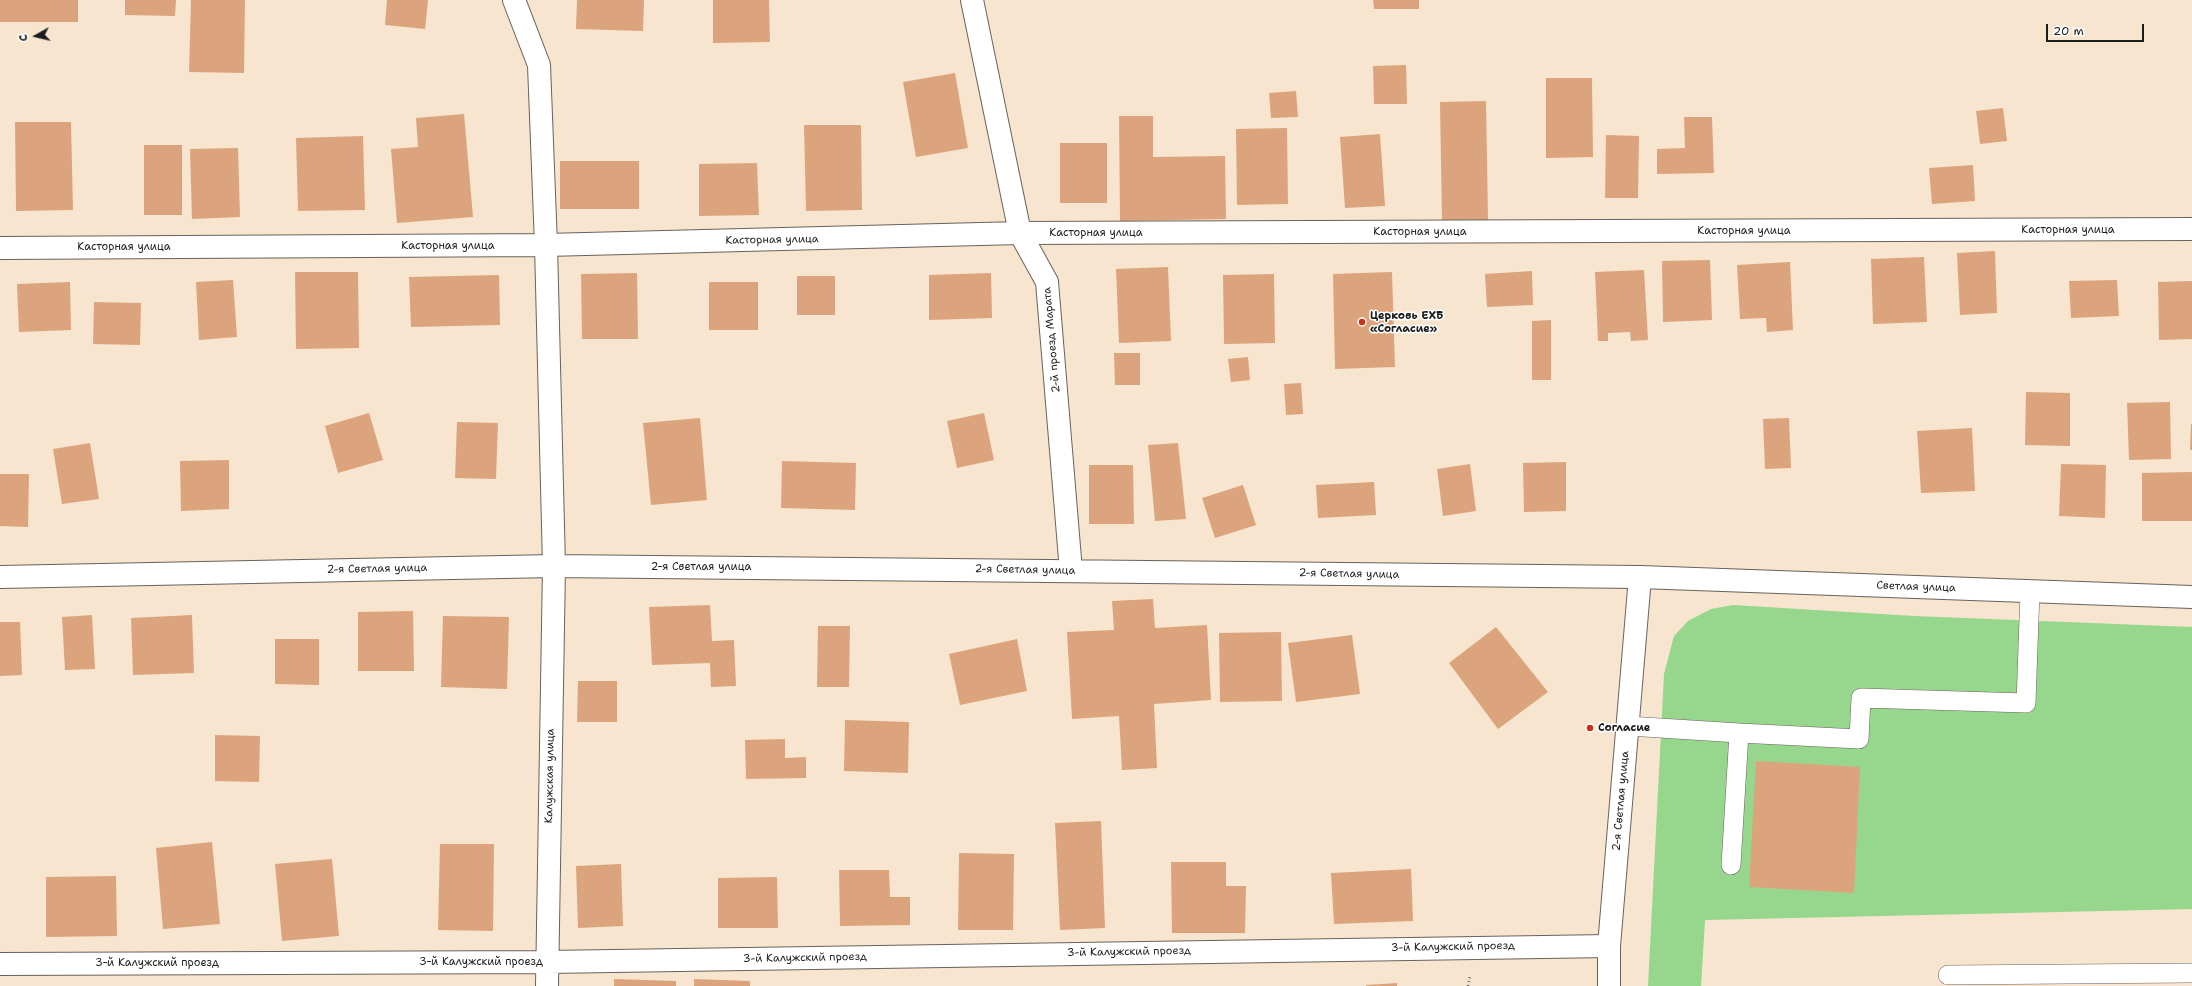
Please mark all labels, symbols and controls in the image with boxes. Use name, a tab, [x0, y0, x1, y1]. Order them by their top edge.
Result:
north arrow	[16, 16, 56, 56]
scale bar	[2048, 16, 2146, 42]
text: 20 m	[2053, 23, 2084, 39]
text: С	[16, 33, 32, 42]
street label: Касторная улица	[2021, 223, 2115, 237]
street label: Касторная улица	[1697, 224, 1791, 238]
street label: Касторная улица	[1373, 225, 1467, 239]
street label: Касторная улица	[1049, 226, 1143, 240]
street label: Касторная улица	[725, 233, 819, 247]
street label: Касторная улица	[401, 239, 495, 253]
street label: Касторная улица	[77, 240, 171, 254]
street label: 2-й проезд Марата	[1041, 287, 1063, 393]
place label: Церковь ЕХБ «Согласие»	[1370, 309, 1444, 335]
marker: Церковь ЕХБ «Согласие»	[1357, 317, 1367, 327]
street label: 2-я Светлая улица	[651, 560, 751, 574]
street label: 2-я Светлая улица	[327, 562, 427, 576]
street label: 2-я Светлая улица	[975, 563, 1075, 577]
street label: 2-я Светлая улица	[1299, 567, 1399, 581]
street label: Светлая улица	[1876, 579, 1956, 595]
place label: Согласие	[1598, 721, 1650, 735]
marker: Согласие	[1585, 723, 1595, 733]
street label: Калужская улица	[543, 728, 557, 824]
street label: 2-я Светлая улица	[1610, 750, 1632, 852]
street label: 3-й Калужский проезд	[1391, 939, 1515, 955]
street label: 3-й Калужский проезд	[1067, 944, 1191, 960]
street label: 3-й Калужский проезд	[743, 950, 867, 966]
street label: 3-й Калужский проезд	[419, 955, 543, 969]
street label: 3-й Калужский проезд	[95, 956, 219, 970]

